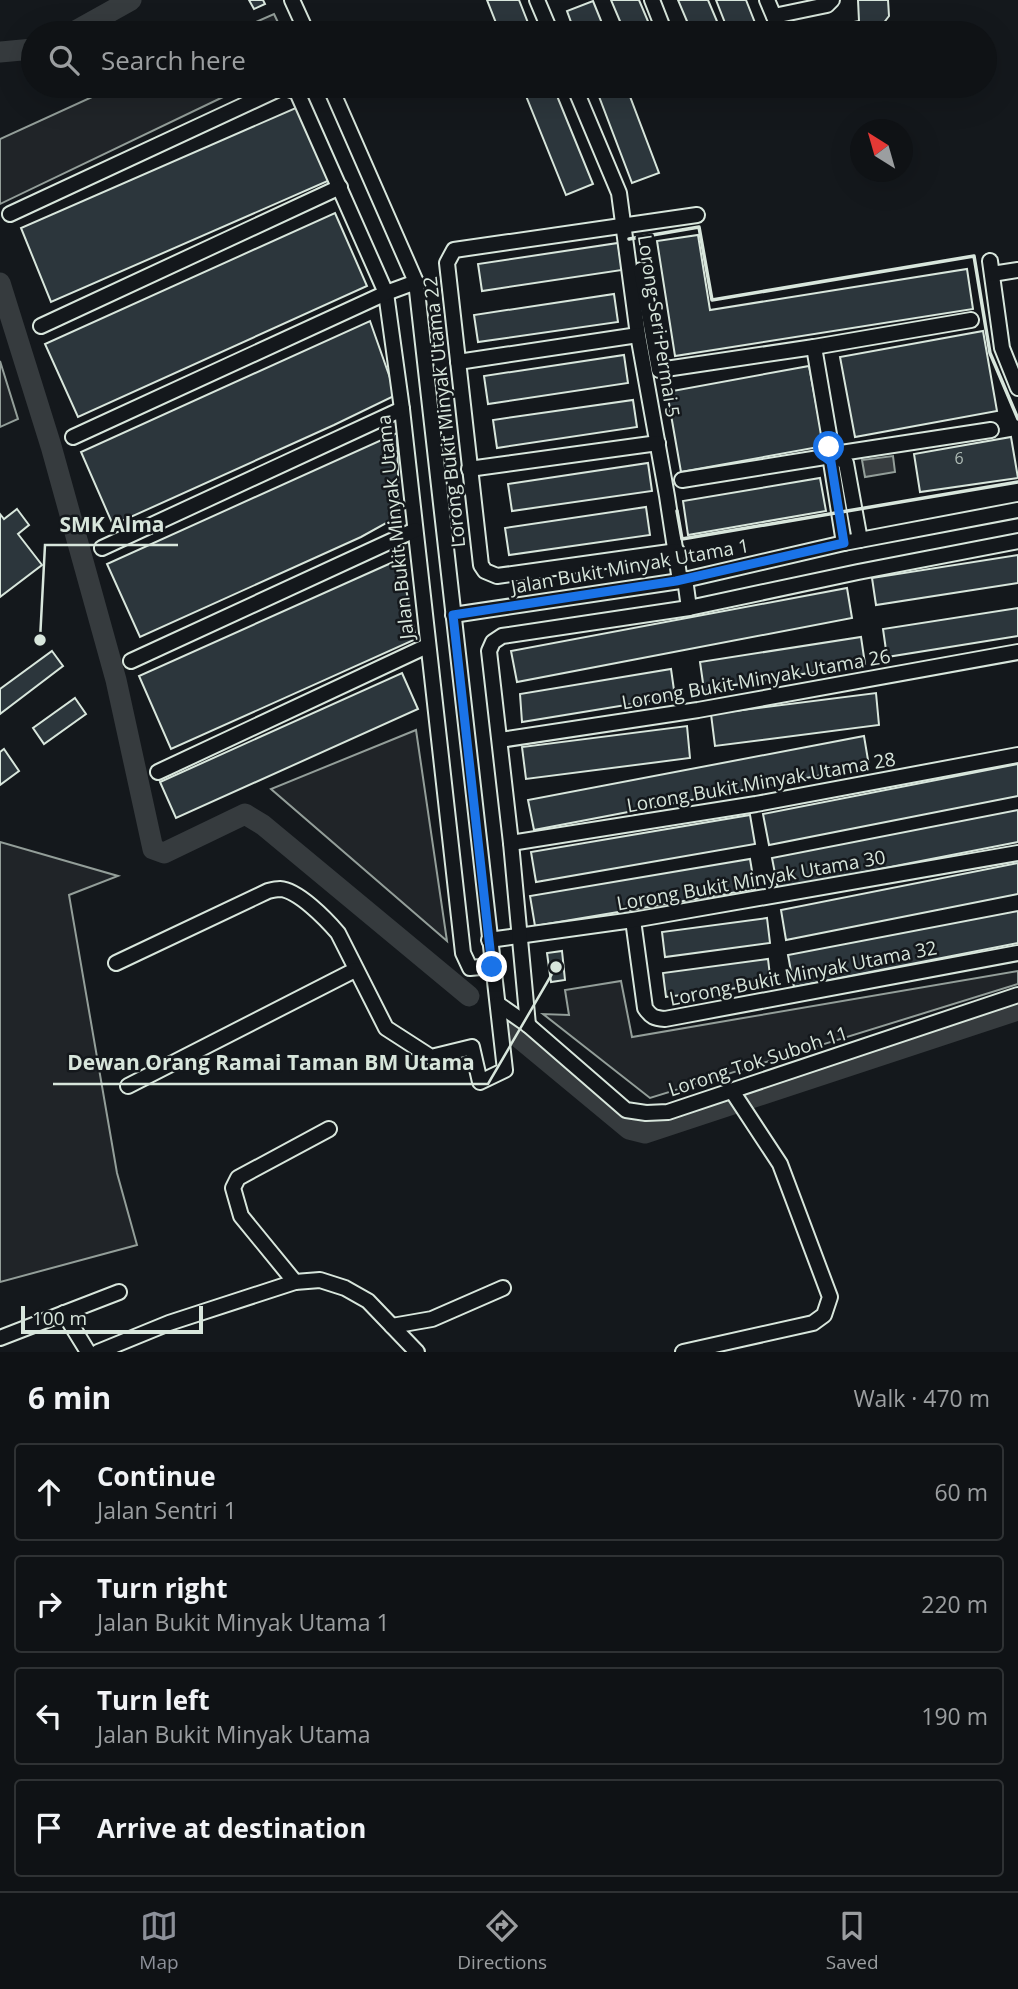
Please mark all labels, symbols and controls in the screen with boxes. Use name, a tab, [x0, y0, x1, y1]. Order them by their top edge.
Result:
search box	[21, 21, 997, 98]
icon: search	[45, 41, 83, 79]
text: Search here	[101, 42, 246, 78]
north arrow	[850, 119, 913, 182]
street label: Lorong Seri Permai 5	[632, 233, 686, 419]
street label: Lorong Bukit Minyak Utama 22	[417, 275, 471, 549]
street label: Jalan Bukit Minyak Utama	[370, 413, 420, 643]
route start	[813, 431, 844, 462]
house number: 6	[954, 447, 964, 469]
callout: SMK Alma	[45, 503, 178, 545]
text: SMK Alma	[60, 510, 164, 538]
street label: Jalan Bukit Minyak Utama 1	[507, 532, 751, 600]
street label: Lorong Bukit Minyak Utama 26	[620, 643, 892, 715]
street label: Lorong Bukit Minyak Utama 28	[625, 746, 897, 818]
street label: Lorong Bukit Minyak Utama 30	[615, 844, 887, 916]
street label: Lorong Bukit Minyak Utama 32	[667, 934, 939, 1012]
route end	[476, 951, 507, 982]
street label: Lorong Tok Suboh 11	[665, 1020, 851, 1102]
callout: Dewan Orang Ramai Taman BM Utama	[53, 1042, 488, 1084]
text: Dewan Orang Ramai Taman BM Utama	[67, 1048, 475, 1076]
scale bar	[21, 1303, 203, 1335]
text: 100 m	[32, 1305, 87, 1331]
text: 6 min	[28, 1377, 111, 1418]
text: Walk · 470 m	[853, 1382, 990, 1414]
text: Continue	[97, 1458, 216, 1494]
icon: ahead	[30, 1473, 68, 1511]
text: 60 m	[934, 1476, 988, 1508]
text: Jalan Sentri 1	[97, 1494, 237, 1526]
text: Turn right	[97, 1570, 228, 1606]
icon: right	[30, 1585, 68, 1623]
text: 220 m	[921, 1588, 988, 1620]
text: Jalan Bukit Minyak Utama 1	[97, 1606, 390, 1638]
text: Turn left	[97, 1682, 209, 1718]
icon: left	[30, 1697, 68, 1735]
text: 190 m	[921, 1700, 988, 1732]
text: Jalan Bukit Minyak Utama	[97, 1718, 370, 1750]
icon: arrive	[30, 1809, 68, 1847]
text: Arrive at destination	[97, 1810, 366, 1846]
tab: Map	[139, 1907, 179, 1975]
tab: Directions	[457, 1907, 547, 1975]
tab: Saved	[826, 1907, 879, 1975]

